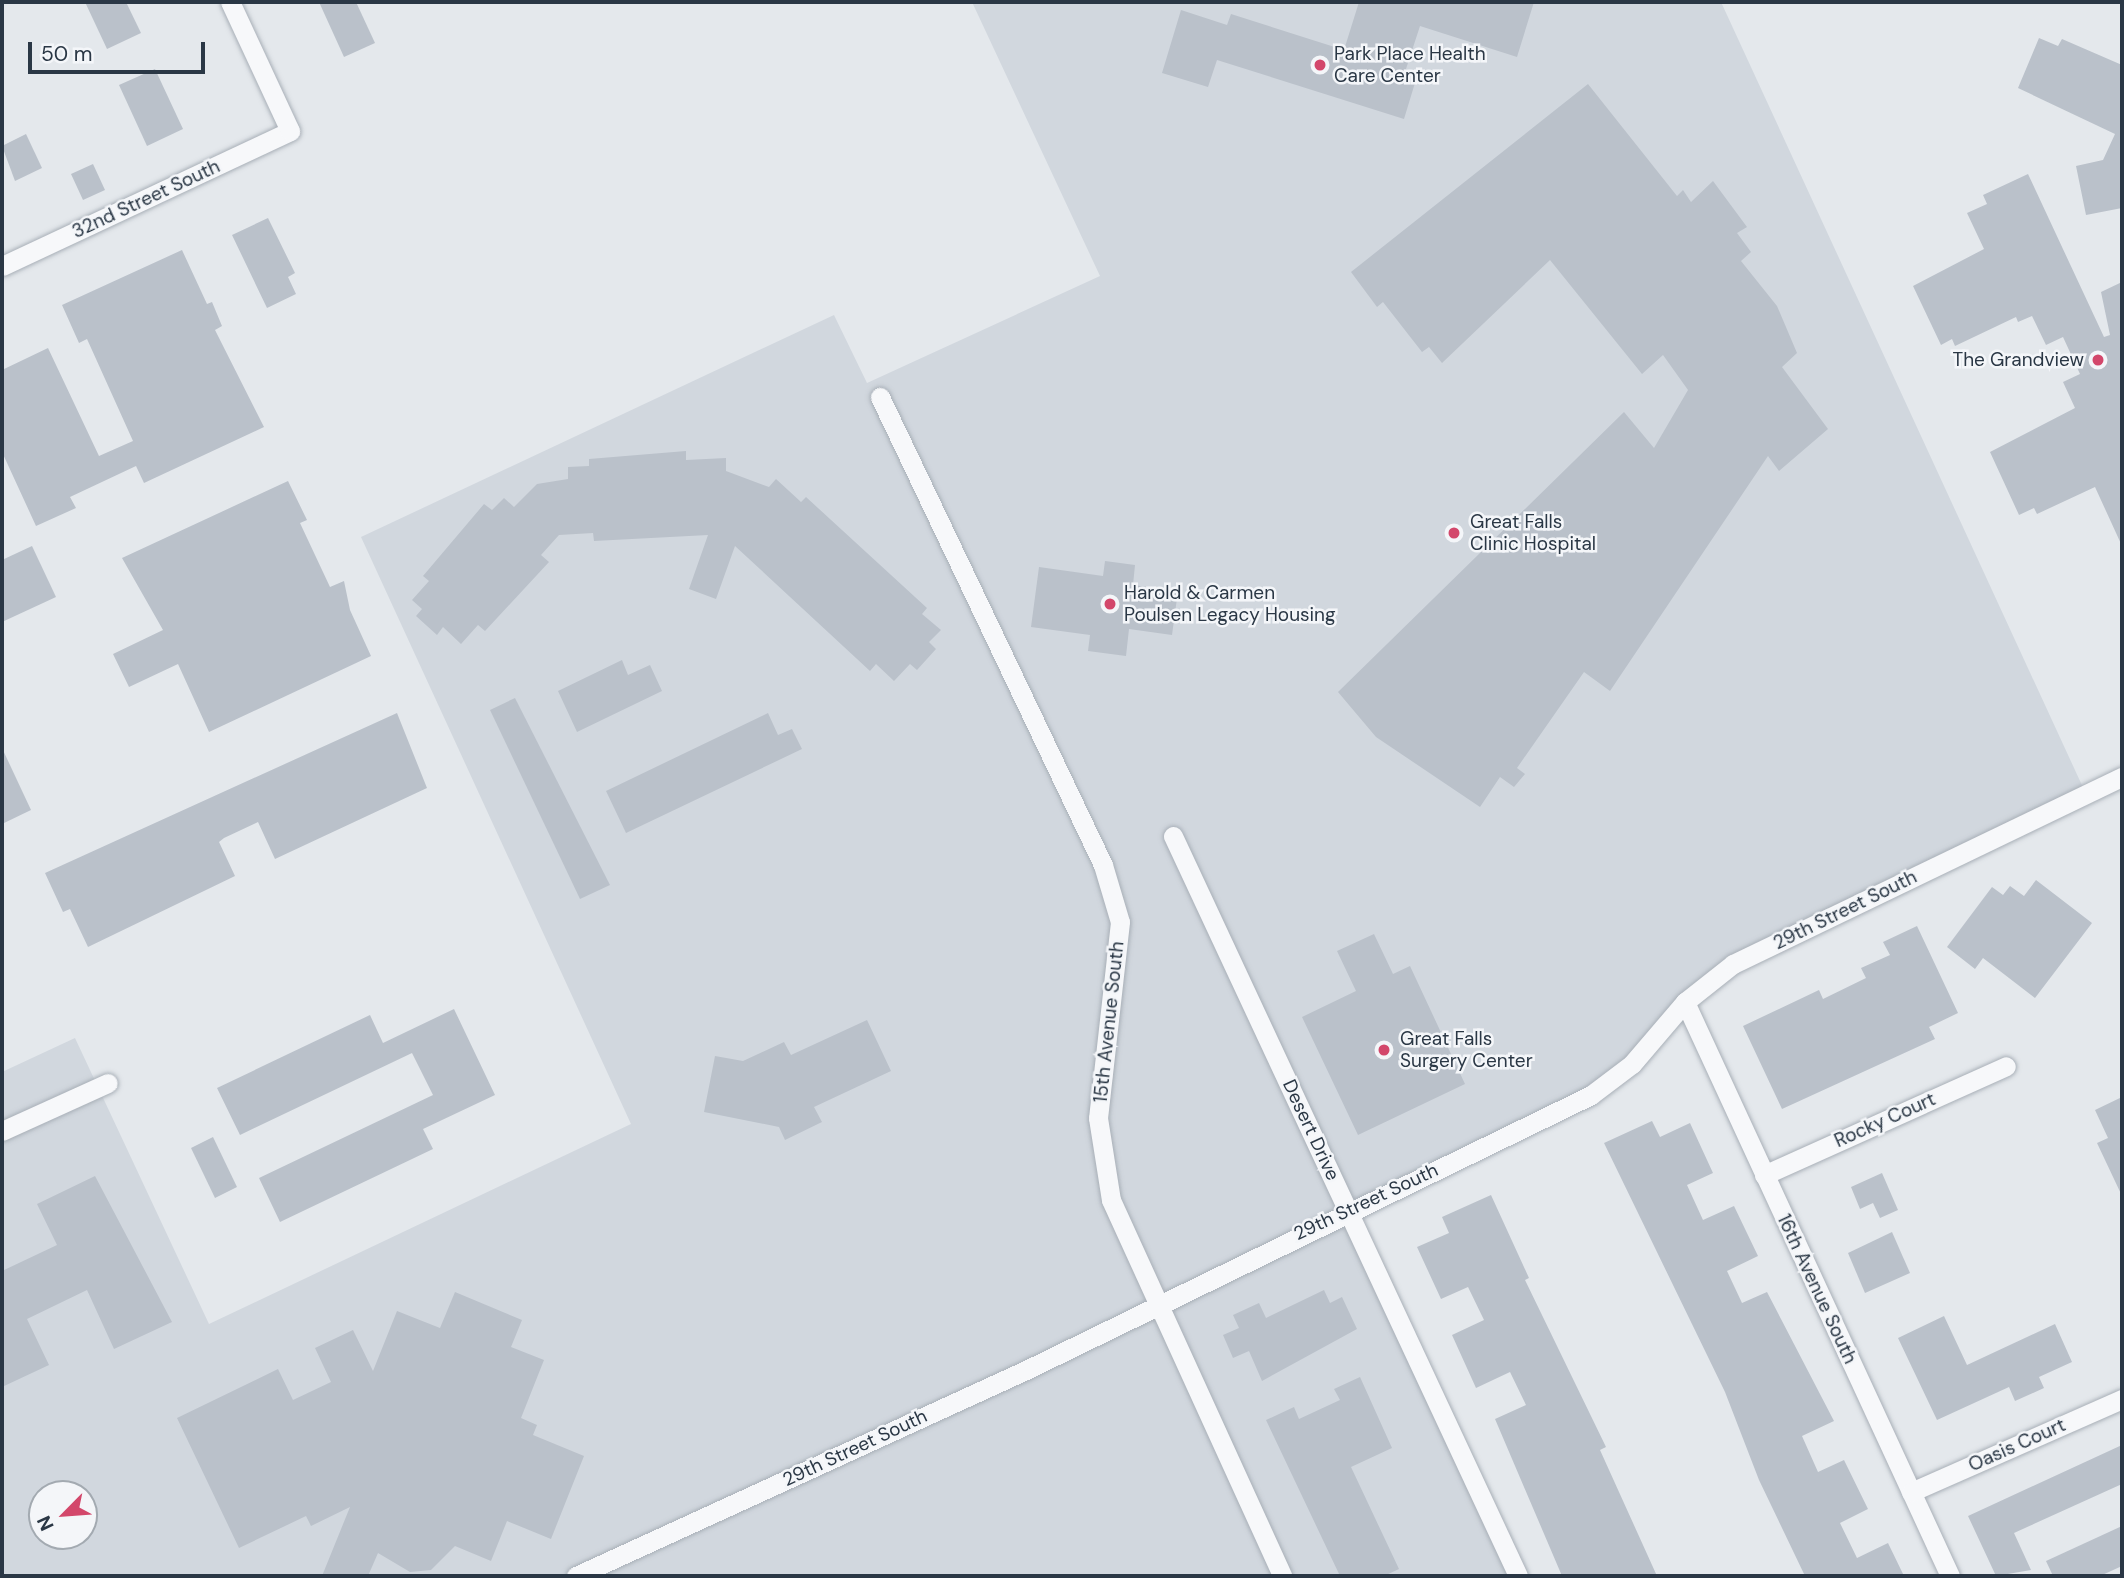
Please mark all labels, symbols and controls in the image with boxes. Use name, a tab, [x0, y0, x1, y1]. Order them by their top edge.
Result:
scale bar	[32, 28, 208, 72]
text: 50 m	[41, 40, 92, 68]
place label: Park Place Health Care Center	[1334, 43, 1486, 87]
marker: Park Place Health Care Center	[1312, 57, 1328, 73]
street label: 32nd Street South	[68, 155, 224, 243]
place label: The Grandview	[1953, 349, 2084, 371]
marker: The Grandview	[2090, 352, 2106, 368]
place label: Great Falls Clinic Hospital	[1470, 511, 1596, 555]
marker: Great Falls Clinic Hospital	[1444, 523, 1464, 543]
place label: Harold & Carmen Poulsen Legacy Housing	[1124, 582, 1336, 626]
marker: Harold & Carmen Poulsen Legacy Housing	[1102, 596, 1118, 612]
street label: 29th Street South	[1770, 865, 1920, 955]
street label: 15th Avenue South	[1089, 940, 1129, 1104]
place label: Great Falls Surgery Center	[1400, 1028, 1533, 1072]
marker: Great Falls Surgery Center	[1374, 1040, 1394, 1060]
street label: Desert Drive	[1278, 1076, 1344, 1184]
street label: Rocky Court	[1831, 1088, 1939, 1152]
street label: 29th Street South	[1290, 1159, 1442, 1245]
street label: 16th Avenue South	[1772, 1211, 1862, 1367]
street label: 29th Street South	[779, 1405, 931, 1491]
street label: Oasis Court	[1965, 1413, 2069, 1477]
north arrow	[28, 1480, 98, 1550]
text: N	[31, 1512, 60, 1535]

